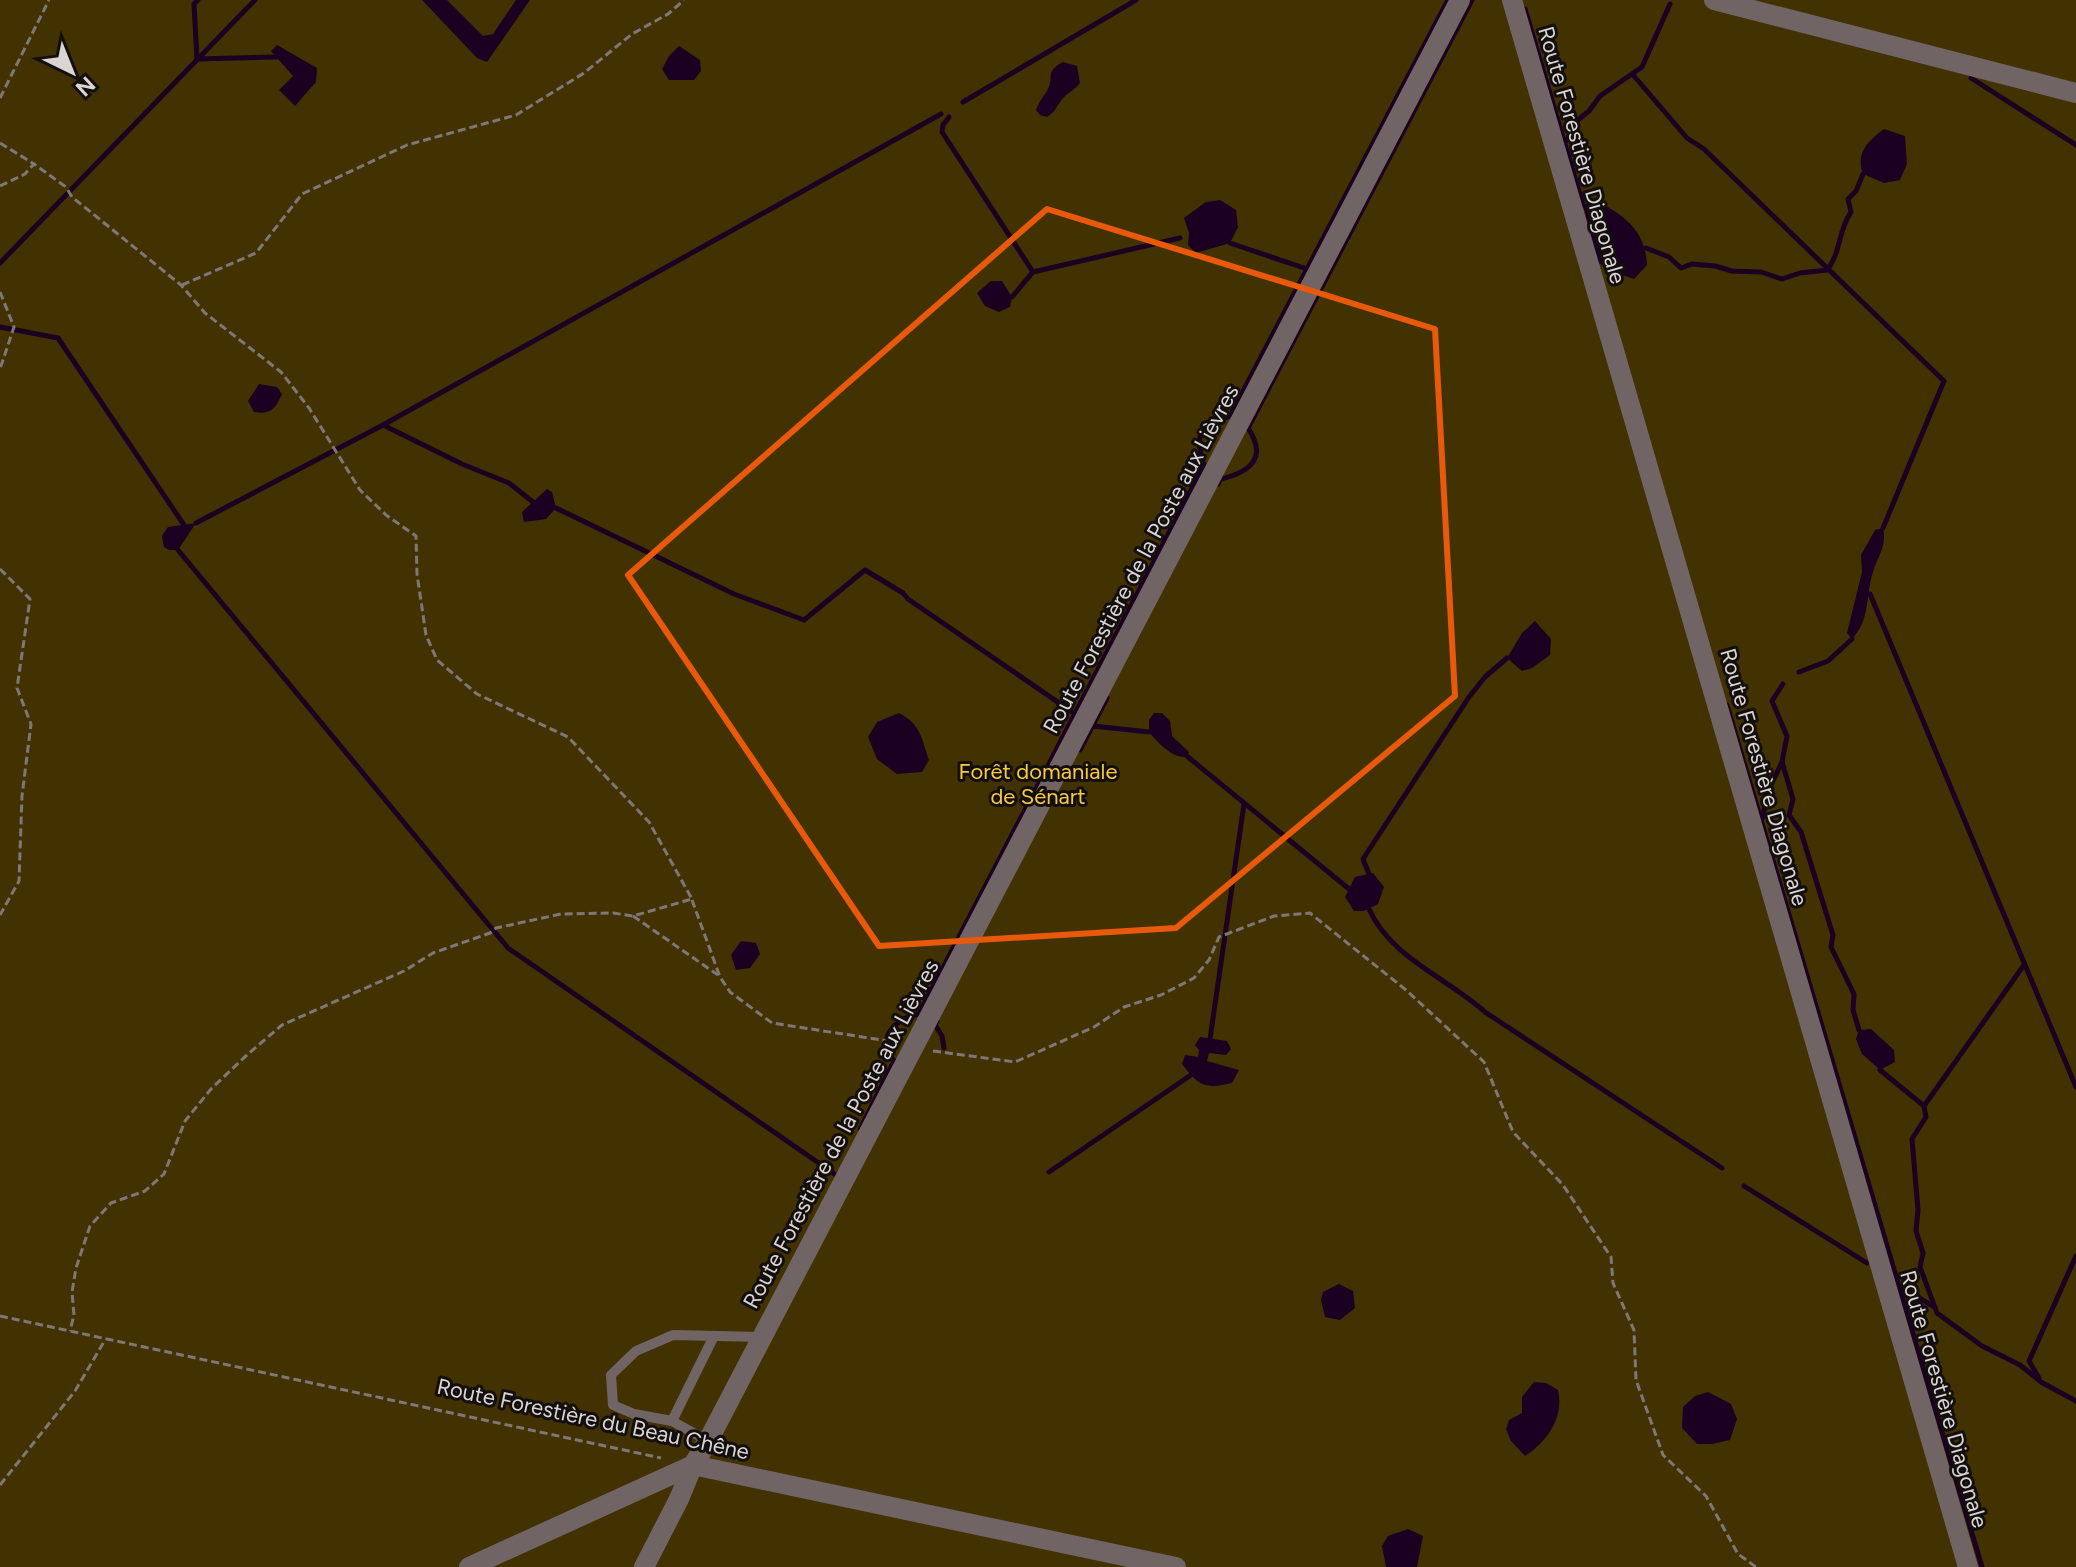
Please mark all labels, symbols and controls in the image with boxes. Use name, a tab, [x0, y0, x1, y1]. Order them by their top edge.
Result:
street label: Route Forestière Diagonale	[1532, 23, 1632, 287]
north arrow	[32, 32, 112, 112]
text: N	[70, 71, 101, 102]
street label: Route Forestière de la Poste aux Lièvres	[1037, 380, 1245, 738]
street label: Route Forestière Diagonale	[1714, 645, 1814, 909]
park label: Forêt domaniale de Sénart	[959, 758, 1117, 810]
street label: Route Forestière de la Poste aux Lièvres	[737, 955, 945, 1313]
street label: Route Forestière Diagonale	[1894, 1267, 1994, 1531]
street label: Route Forestière du Beau Chêne	[434, 1373, 752, 1465]

